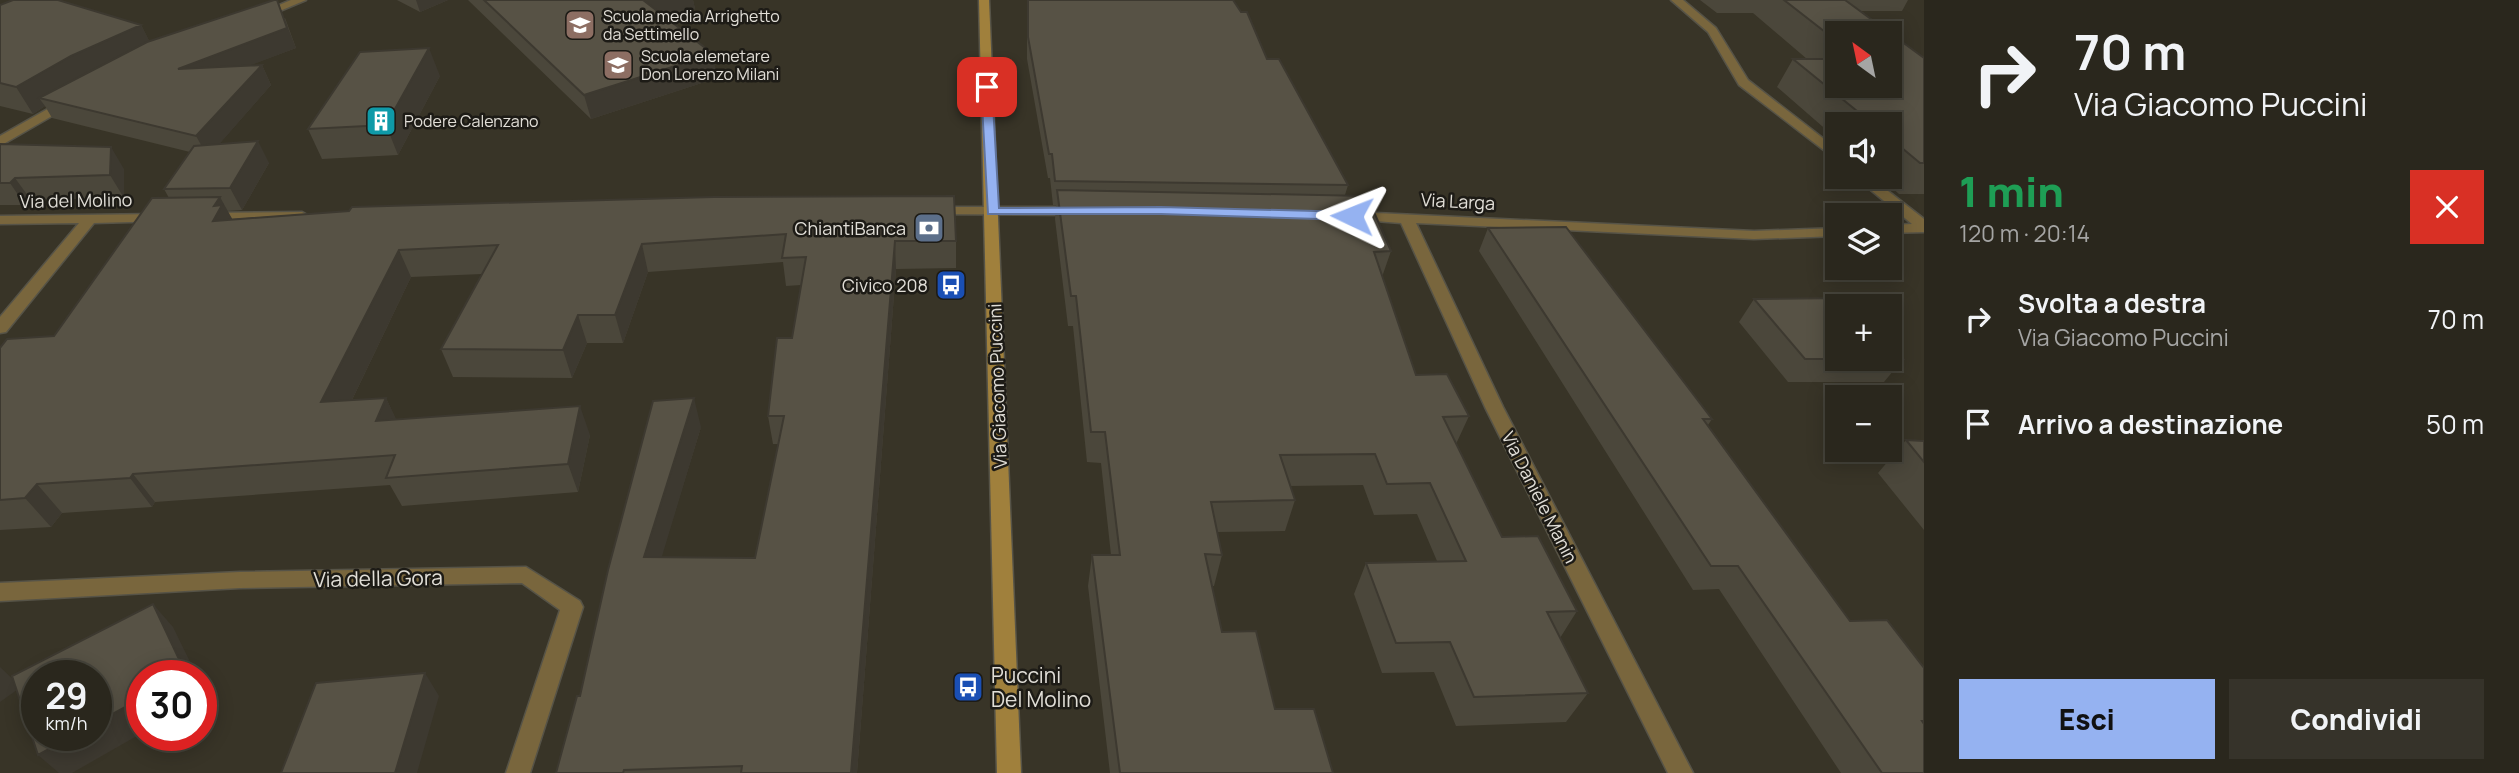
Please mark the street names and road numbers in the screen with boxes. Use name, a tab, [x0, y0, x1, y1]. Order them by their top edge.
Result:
street label: Via del Molino	[19, 187, 133, 213]
street label: Via Larga	[1420, 187, 1496, 215]
street label: Via Giacomo Puccini	[982, 303, 1012, 469]
street label: Via Daniele Manin	[1496, 427, 1584, 567]
street label: Via della Gora	[313, 563, 443, 593]

